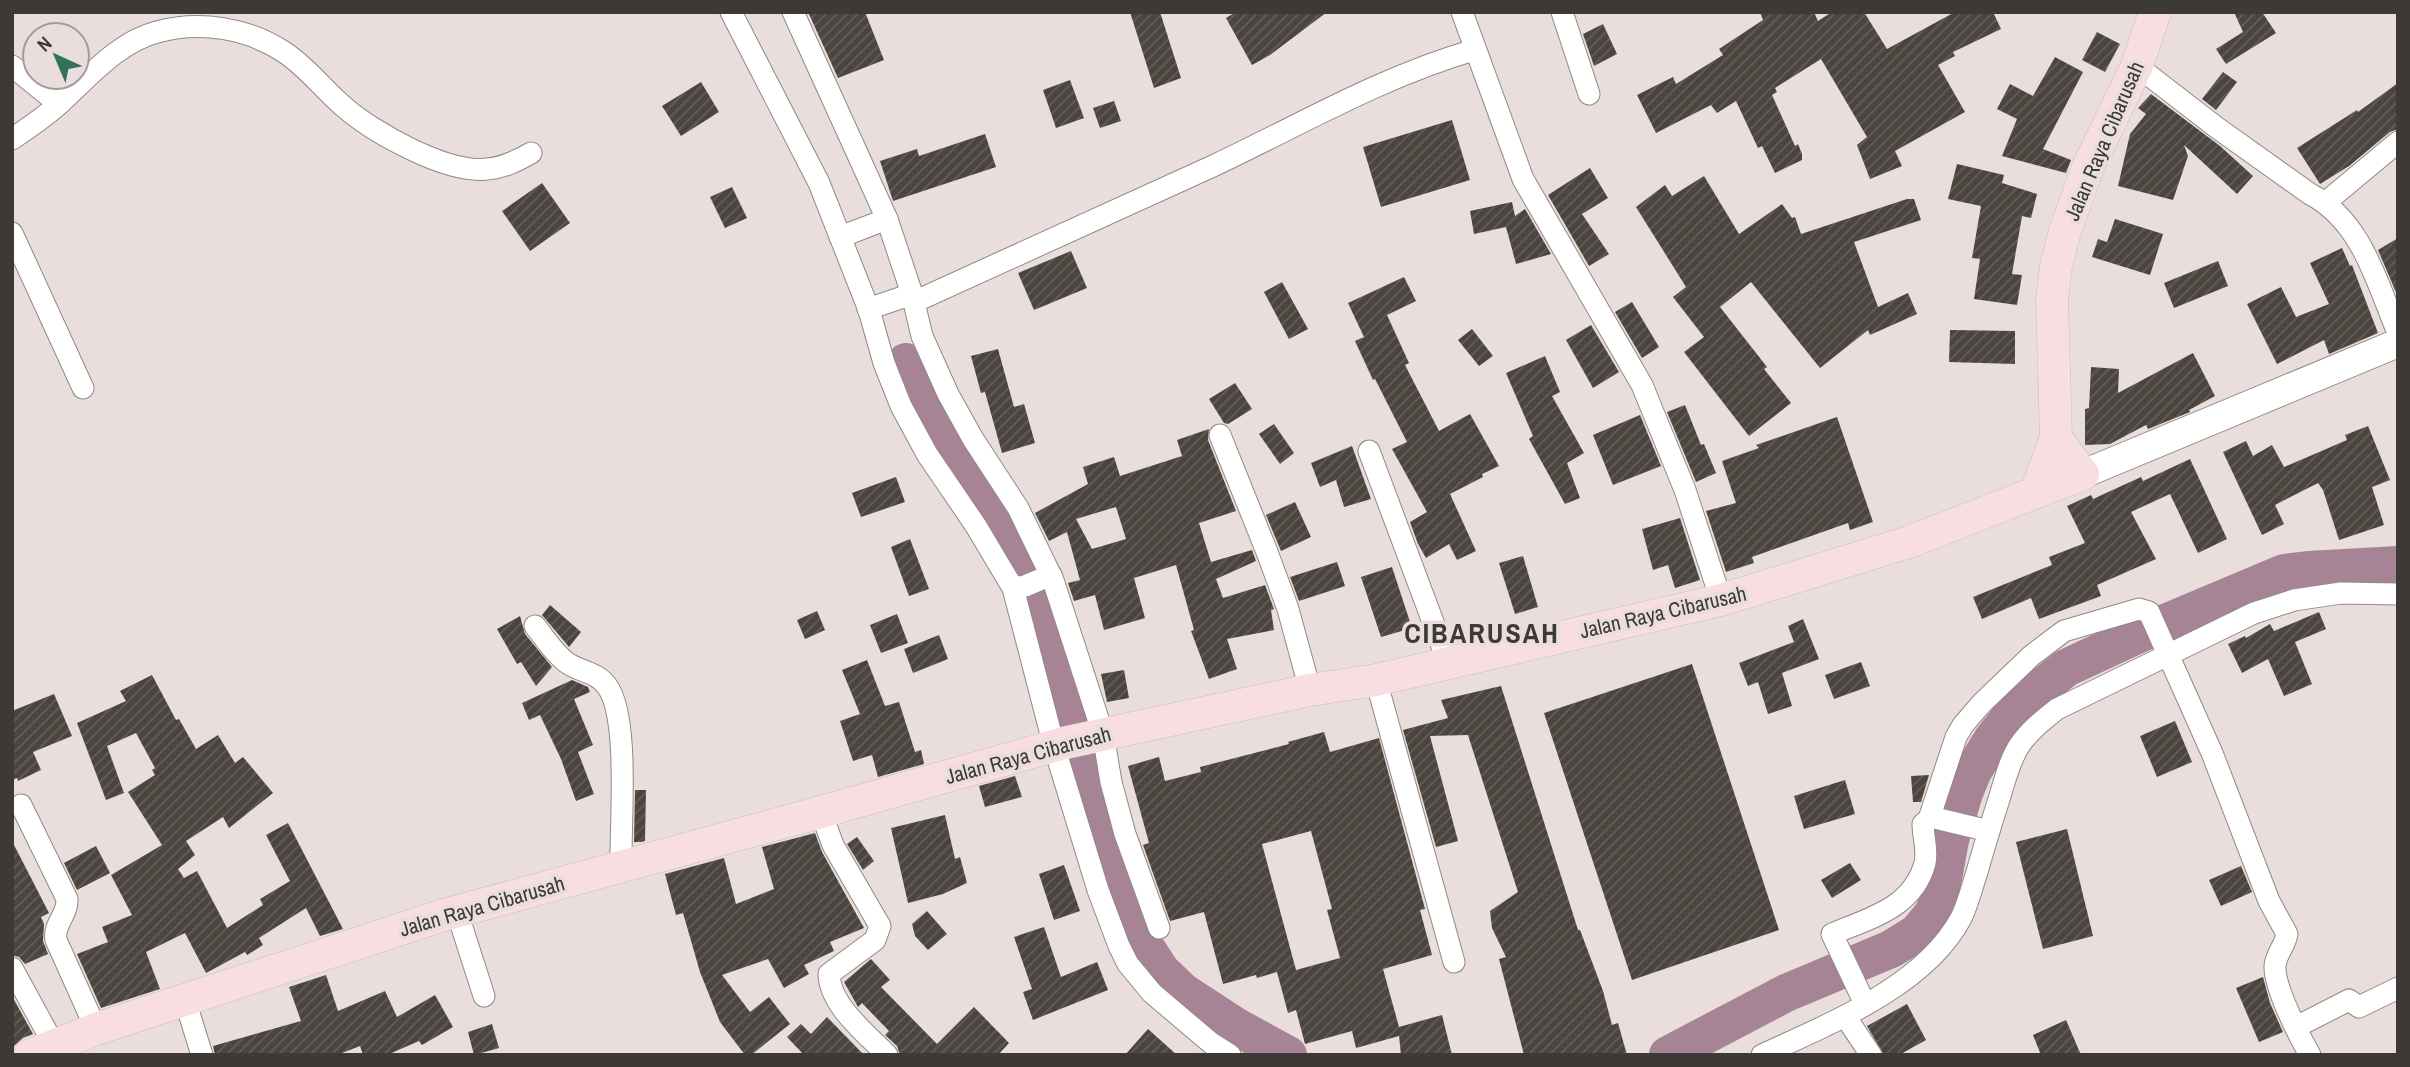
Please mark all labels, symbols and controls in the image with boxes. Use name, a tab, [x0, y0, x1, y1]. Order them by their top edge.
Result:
north arrow	[21, 21, 91, 91]
text: N	[31, 31, 57, 57]
street label: Jalan Raya Cibarusah	[2057, 57, 2151, 225]
street label: Jalan Raya Cibarusah	[1577, 579, 1749, 645]
district label: CIBARUSAH	[1404, 614, 1560, 652]
street label: Jalan Raya Cibarusah	[942, 719, 1114, 791]
street label: Jalan Raya Cibarusah	[396, 869, 568, 943]

